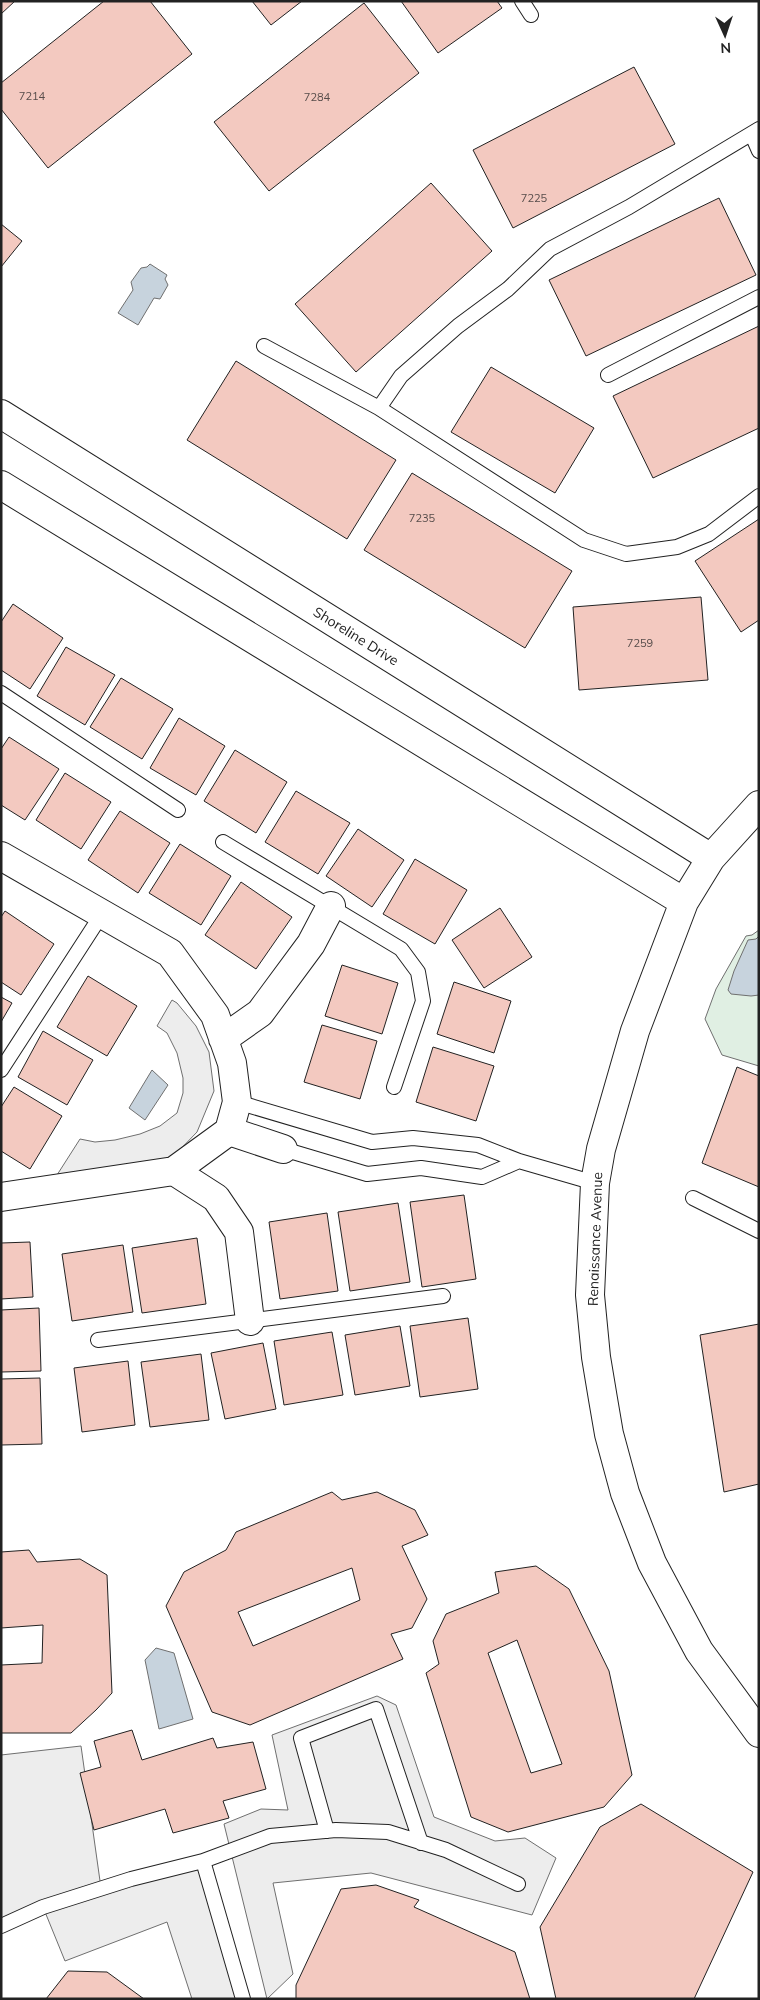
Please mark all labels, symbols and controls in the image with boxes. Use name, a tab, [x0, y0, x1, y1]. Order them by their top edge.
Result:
north arrow	[700, 10, 750, 60]
text: N	[720, 39, 731, 57]
house number: 7214	[19, 89, 46, 103]
house number: 7284	[304, 90, 331, 104]
house number: 7225	[521, 191, 548, 205]
house number: 7235	[409, 511, 436, 525]
street label: Shoreline Drive	[310, 603, 402, 669]
house number: 7259	[627, 636, 653, 650]
street label: Renaissance Avenue	[584, 1172, 606, 1306]

